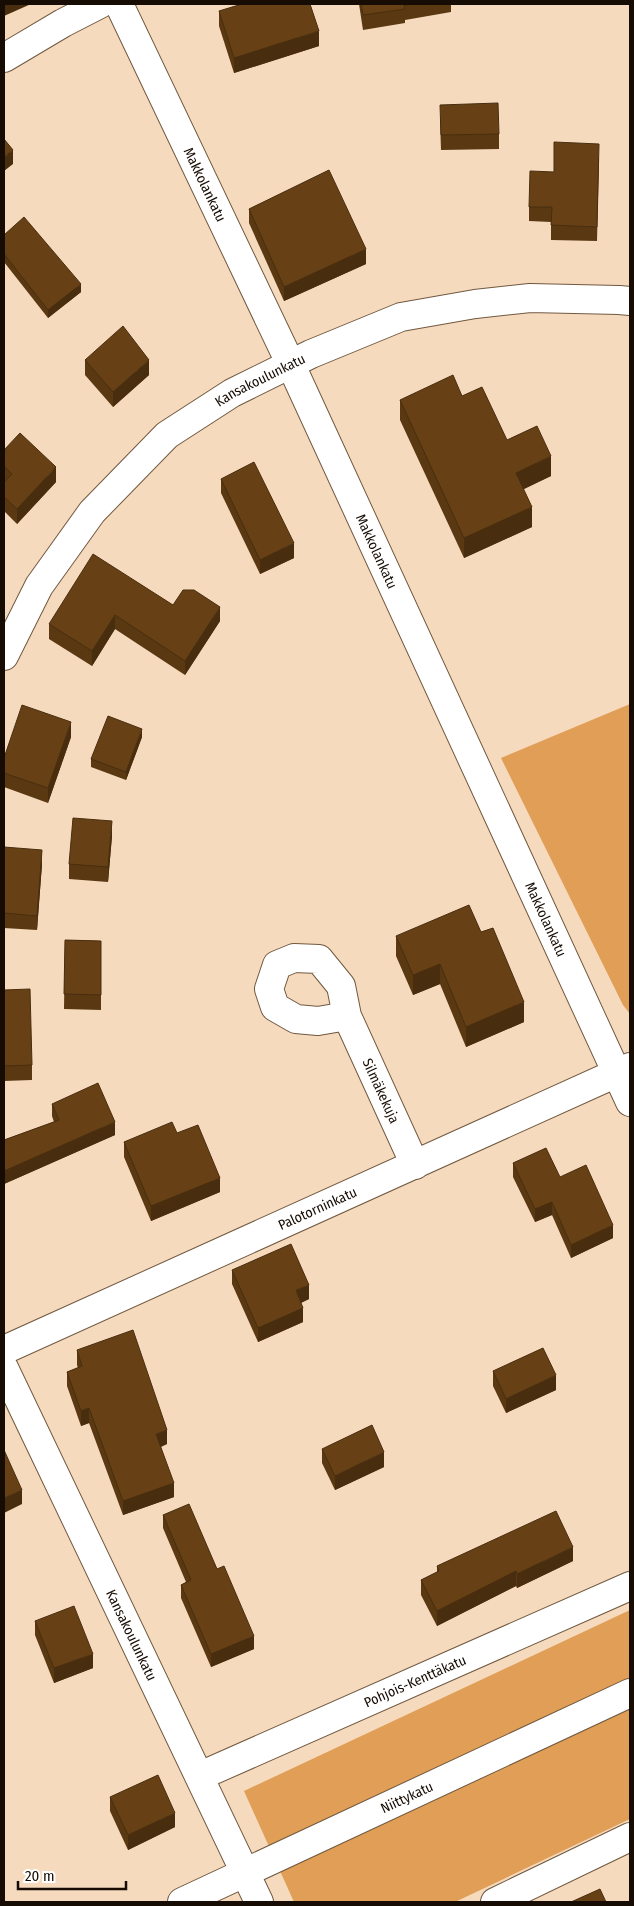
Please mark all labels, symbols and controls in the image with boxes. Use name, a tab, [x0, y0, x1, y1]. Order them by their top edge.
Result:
street label: Makkolankatu	[180, 145, 230, 224]
street label: Kansakoulunkatu	[212, 350, 308, 410]
street label: Makkolankatu	[352, 511, 401, 591]
street label: Makkolankatu	[521, 879, 570, 959]
street label: Silmäkekuja	[359, 1056, 403, 1126]
street label: Palotorninkatu	[275, 1183, 359, 1233]
street label: Kansakoulunkatu	[103, 1587, 161, 1683]
street label: Pohjois-Kenttäkatu	[361, 1651, 469, 1711]
street label: Niittykatu	[378, 1778, 436, 1817]
scale bar	[18, 1858, 125, 1890]
text: 20 m	[25, 1867, 55, 1885]

